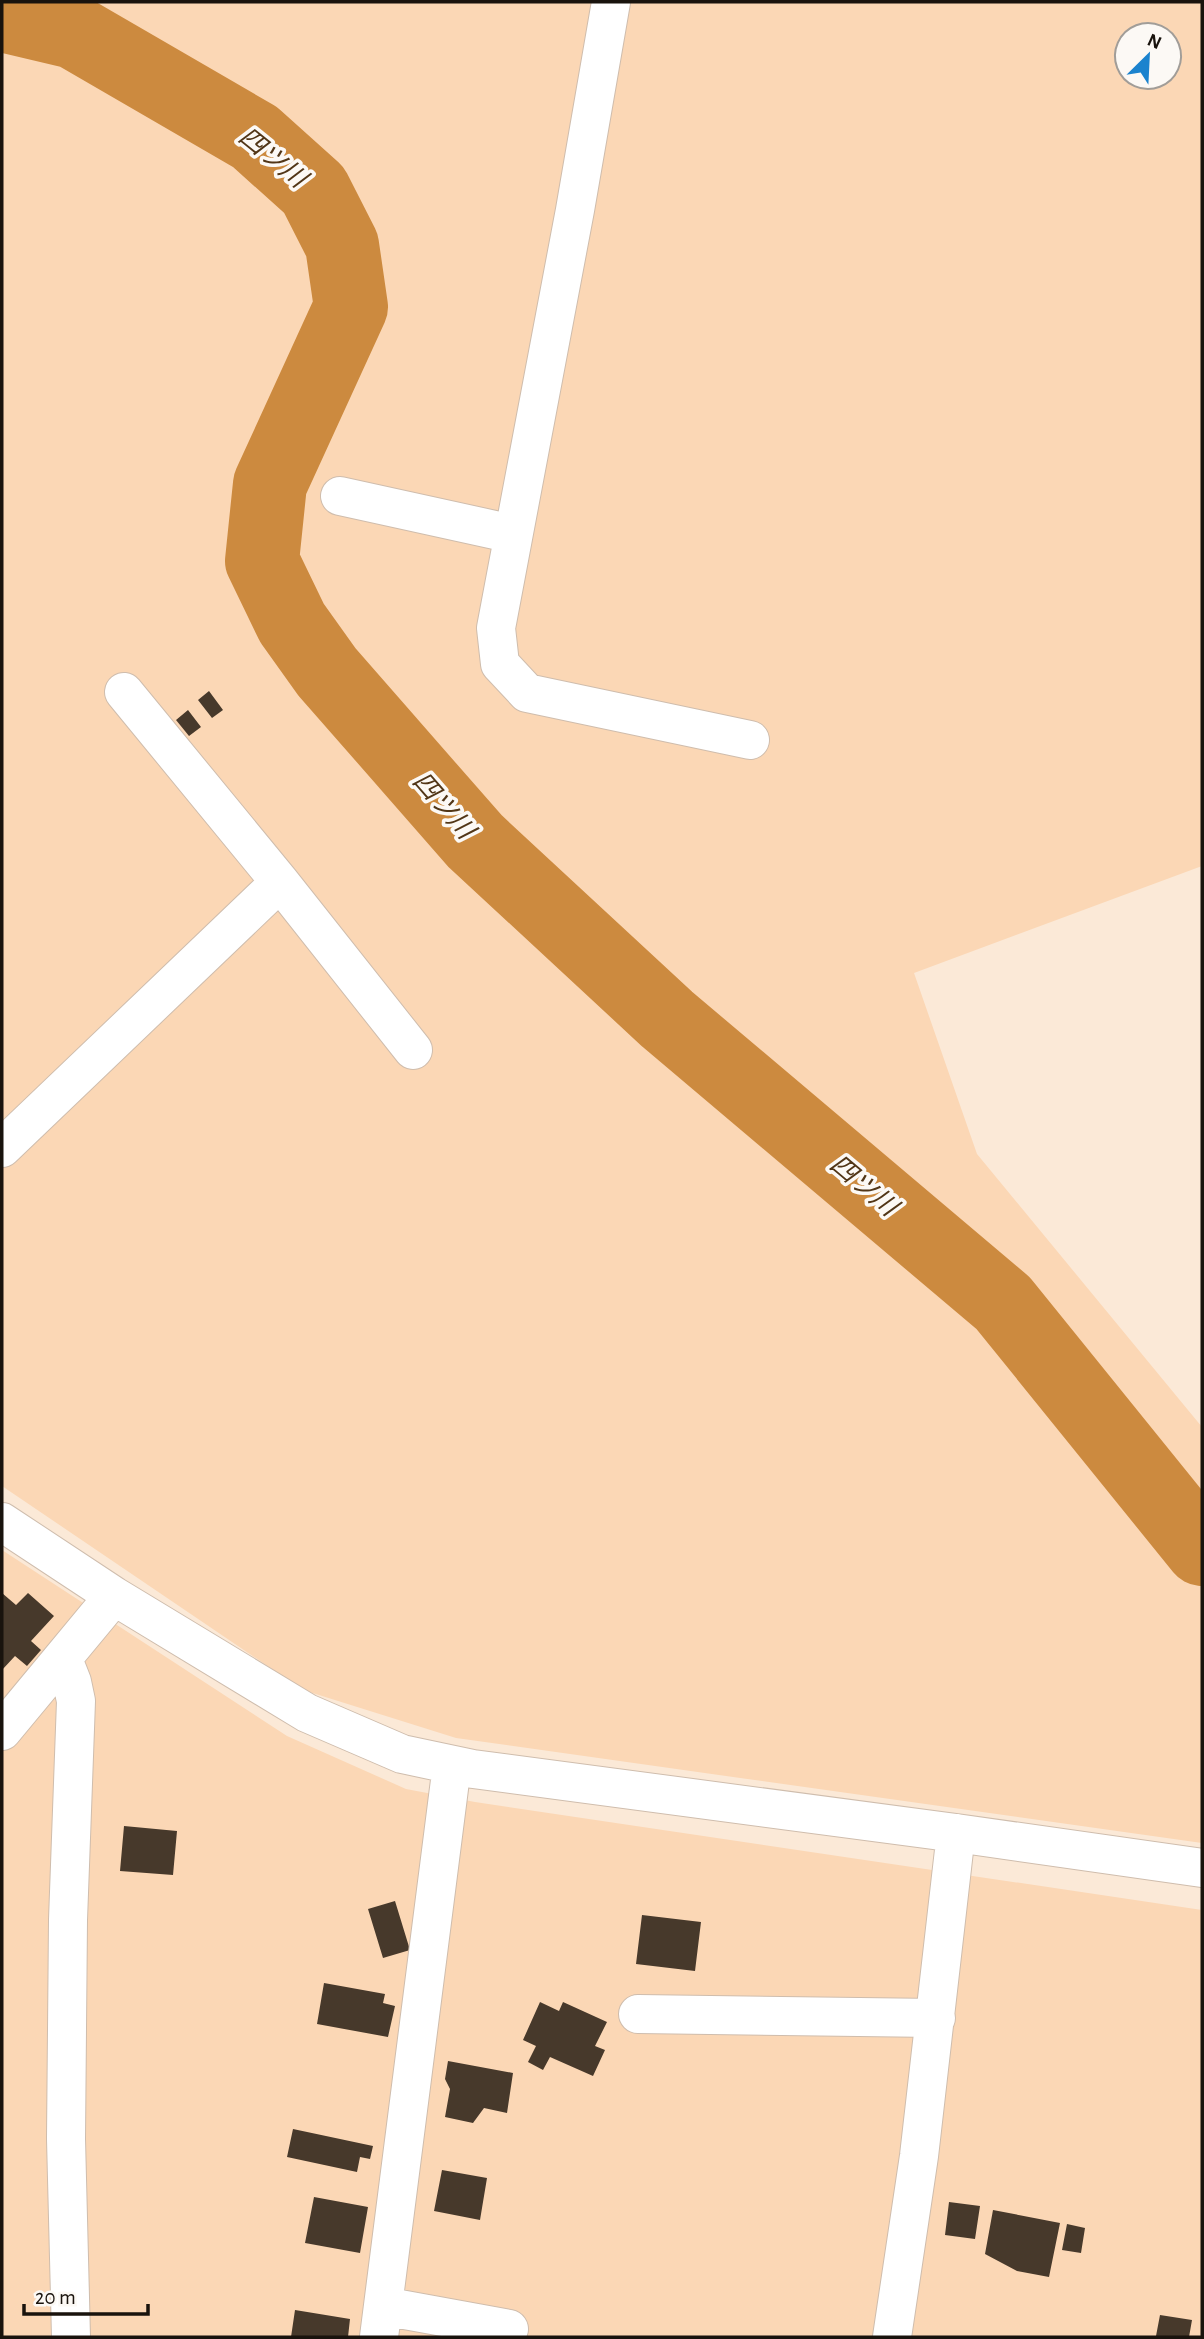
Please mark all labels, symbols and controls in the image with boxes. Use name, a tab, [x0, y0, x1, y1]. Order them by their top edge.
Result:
north arrow	[1113, 21, 1183, 91]
text: N	[1144, 30, 1164, 53]
water label: 四ツ川	[234, 123, 313, 194]
water label: 四ツ川	[408, 768, 481, 846]
water label: 四ツ川	[825, 1151, 904, 1223]
scale bar	[24, 2272, 149, 2316]
text: 20 m	[35, 2287, 76, 2308]

